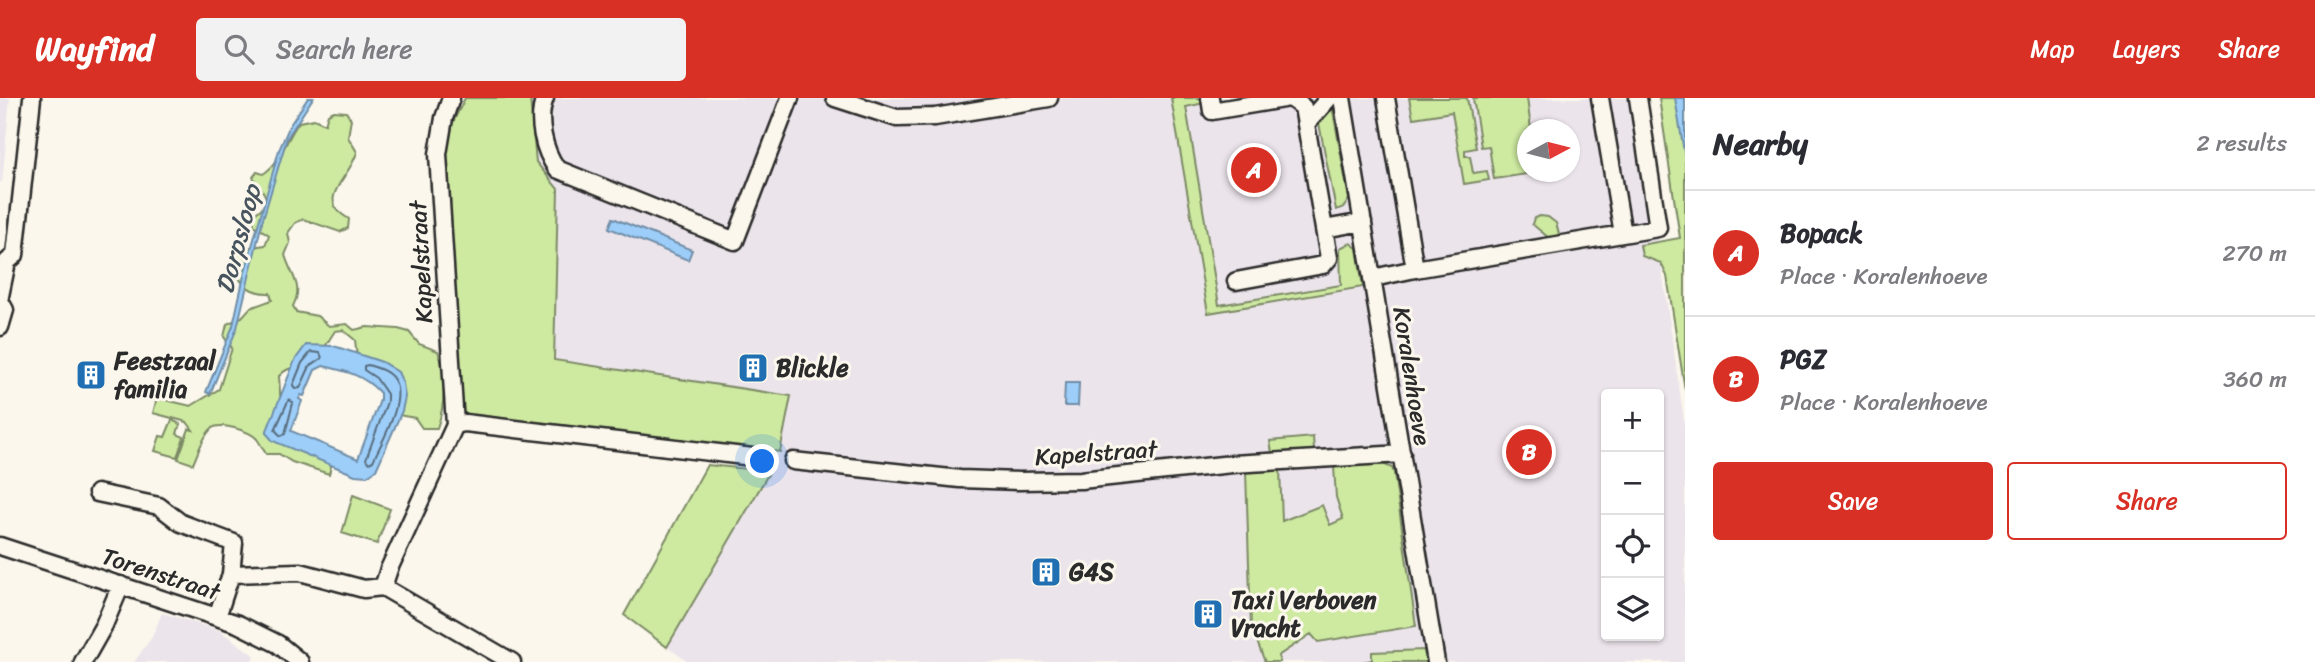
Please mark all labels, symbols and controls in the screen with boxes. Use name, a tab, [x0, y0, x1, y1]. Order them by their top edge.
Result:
search box	[196, 18, 686, 81]
text: Wayfind	[35, 20, 154, 78]
text: Search here	[276, 26, 413, 72]
text: Map	[2030, 28, 2075, 70]
text: Layers	[2113, 28, 2180, 70]
text: Share	[2218, 28, 2280, 70]
icon: search	[220, 30, 258, 68]
text: Nearby	[1713, 117, 1808, 171]
north arrow	[1517, 119, 1580, 182]
text: 2 results	[2196, 123, 2287, 164]
pin: A	[1231, 144, 1277, 196]
water label: Dorpsloop	[201, 177, 275, 299]
street label: Kapelstraat	[397, 198, 445, 324]
text: Bopack	[1780, 210, 1863, 256]
text: A	[1728, 233, 1744, 274]
text: 270 m	[2222, 233, 2287, 274]
text: Place · Koralenhoeve	[1780, 256, 1988, 297]
street label: Koralenhoeve	[1380, 304, 1444, 449]
text: PGZ	[1780, 336, 1827, 382]
place label: Feestzaal familia	[113, 340, 217, 410]
place label: Blickle	[776, 347, 849, 389]
building icon: Blickle	[736, 351, 770, 385]
building icon: Feestzaal familia	[74, 358, 108, 392]
text: B	[1729, 359, 1743, 400]
text: 360 m	[2223, 359, 2287, 400]
text: Place · Koralenhoeve	[1780, 382, 1988, 423]
map controls	[1601, 389, 1664, 641]
button: +	[1601, 389, 1664, 452]
pin: B	[1506, 426, 1552, 478]
street label: Kapelstraat	[1033, 428, 1160, 478]
your location	[745, 444, 779, 478]
button: −	[1601, 452, 1664, 515]
button: Save	[1713, 462, 1993, 540]
button: Share	[2007, 462, 2287, 540]
button: locate	[1601, 515, 1664, 578]
street label: Torenstraat	[96, 535, 227, 613]
place label: G4S	[1069, 551, 1114, 593]
building icon: G4S	[1029, 555, 1063, 589]
button: layers	[1601, 578, 1664, 641]
place label: Taxi Verboven Vracht	[1231, 579, 1377, 649]
building icon: Taxi Verboven Vracht	[1191, 597, 1225, 631]

